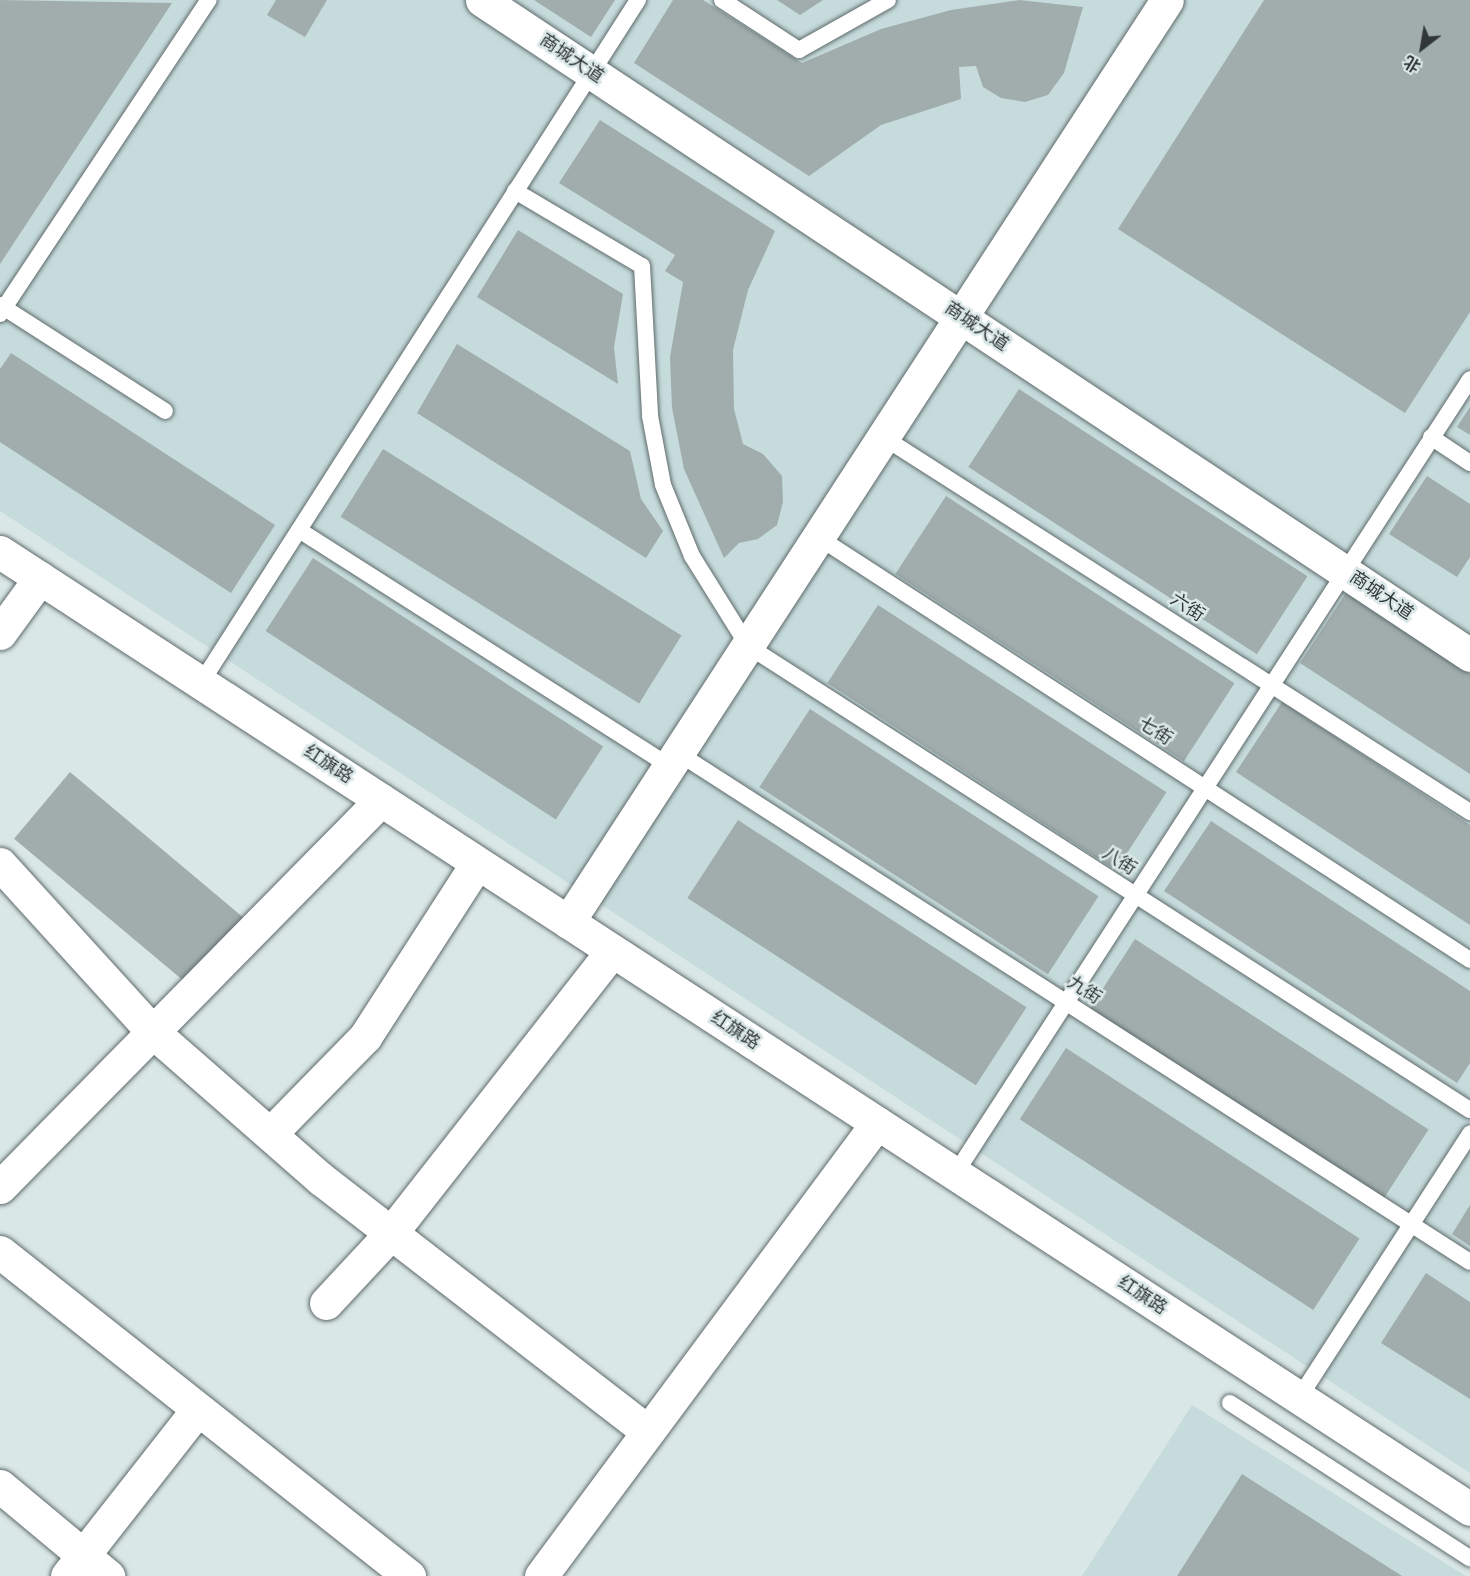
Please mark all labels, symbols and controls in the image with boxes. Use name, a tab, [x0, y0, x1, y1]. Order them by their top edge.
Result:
north arrow	[1392, 18, 1452, 78]
street label: 商城大道	[535, 30, 607, 88]
text: 北	[1400, 50, 1425, 77]
street label: 商城大道	[940, 298, 1012, 356]
street label: 商城大道	[1345, 567, 1417, 625]
street label: 六街	[1166, 589, 1208, 627]
street label: 七街	[1134, 713, 1176, 751]
street label: 红旗路	[299, 741, 357, 789]
street label: 八街	[1098, 843, 1140, 881]
street label: 九街	[1063, 972, 1105, 1010]
street label: 红旗路	[706, 1007, 764, 1055]
street label: 红旗路	[1113, 1272, 1171, 1320]

